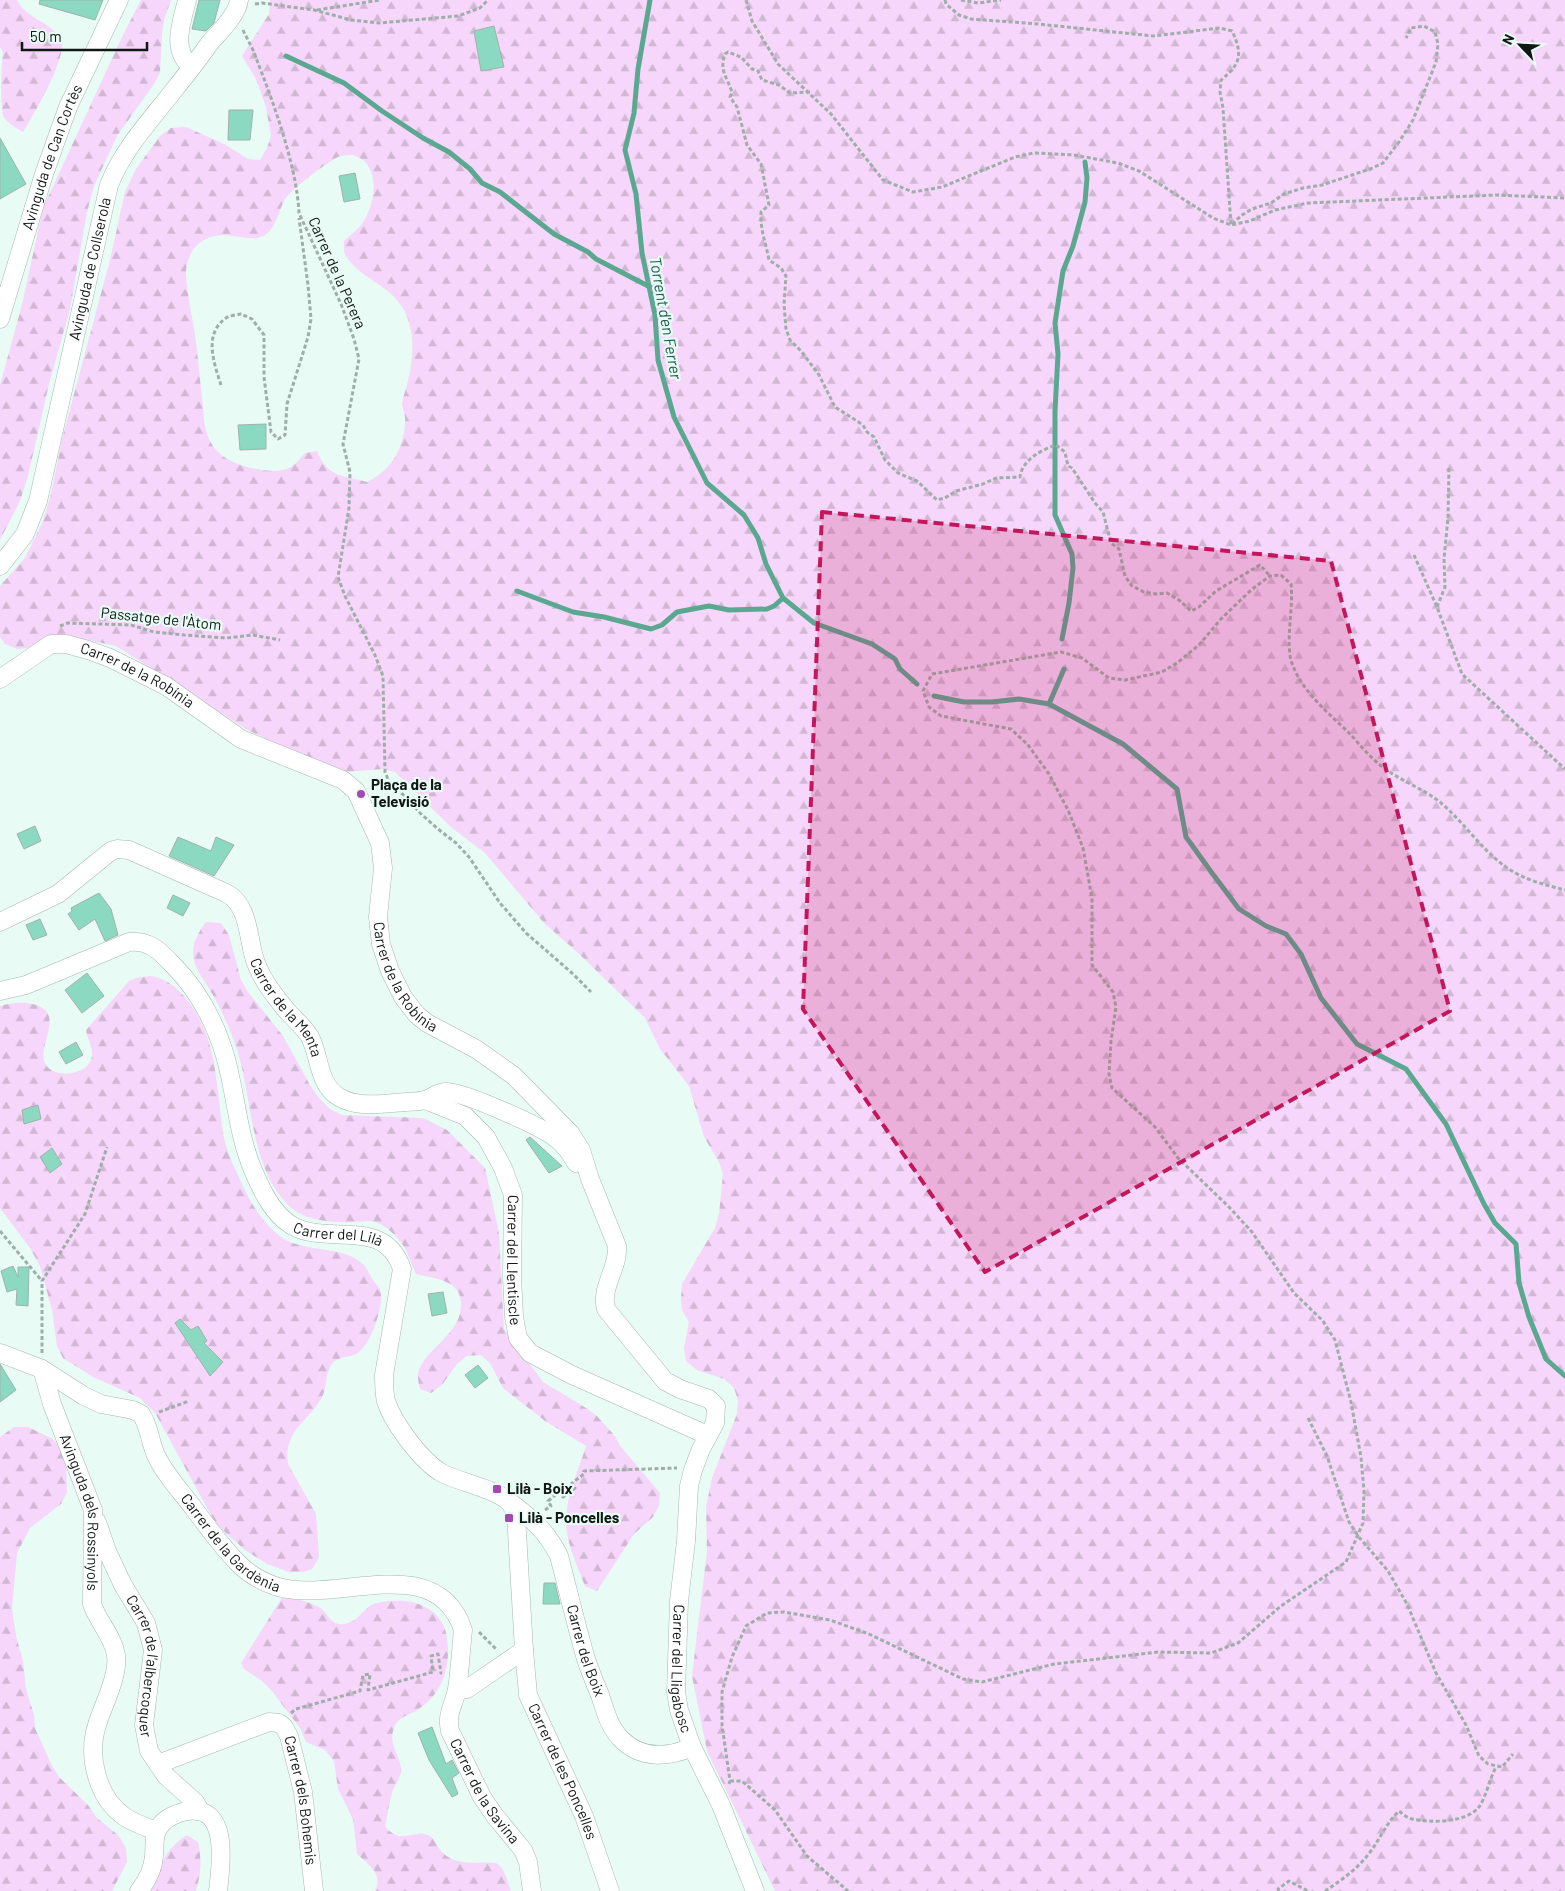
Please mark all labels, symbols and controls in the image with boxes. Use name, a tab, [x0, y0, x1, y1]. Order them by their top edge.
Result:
scale bar	[22, 20, 148, 52]
north arrow	[1495, 20, 1545, 70]
text: 50 m	[30, 27, 62, 45]
text: N	[1498, 31, 1517, 47]
street label: Avinguda de Can Cortès	[18, 81, 85, 232]
street label: Avinguda de Collserola	[64, 195, 114, 342]
street label: Carrer de la Perera	[305, 214, 371, 331]
water label: Torrent d'en Ferrer	[646, 255, 687, 382]
street label: Passatge de l'Àtom	[100, 603, 222, 633]
street label: Carrer de la Robínia	[79, 638, 198, 711]
place label: Plaça de la Televisió	[371, 775, 442, 810]
marker: Plaça de la Televisió	[355, 788, 367, 800]
street label: Carrer de la Robínia	[371, 921, 441, 1035]
street label: Carrer de la Menta	[247, 955, 326, 1059]
street label: Carrer del Llentiscle	[504, 1195, 525, 1327]
street label: Carrer del Lilà	[291, 1218, 386, 1249]
street label: Avinguda dels Rossinyols	[56, 1431, 103, 1591]
place label: Lilà - Boix	[507, 1479, 573, 1497]
marker: Lilà - Boix	[491, 1483, 503, 1495]
street label: Carrer de la Gardènia	[178, 1490, 283, 1595]
place label: Lilà - Poncelles	[519, 1508, 620, 1526]
marker: Lilà - Poncelles	[503, 1512, 515, 1524]
street label: Carrer de l'albercoquer	[123, 1591, 163, 1739]
street label: Carrer del Boix	[564, 1603, 610, 1699]
street label: Carrer del Lligabosc	[668, 1604, 696, 1735]
street label: Carrer de les Poncelles	[525, 1700, 601, 1842]
street label: Carrer dels Bohemis	[281, 1734, 321, 1866]
street label: Carrer de la Savina	[447, 1735, 524, 1847]

